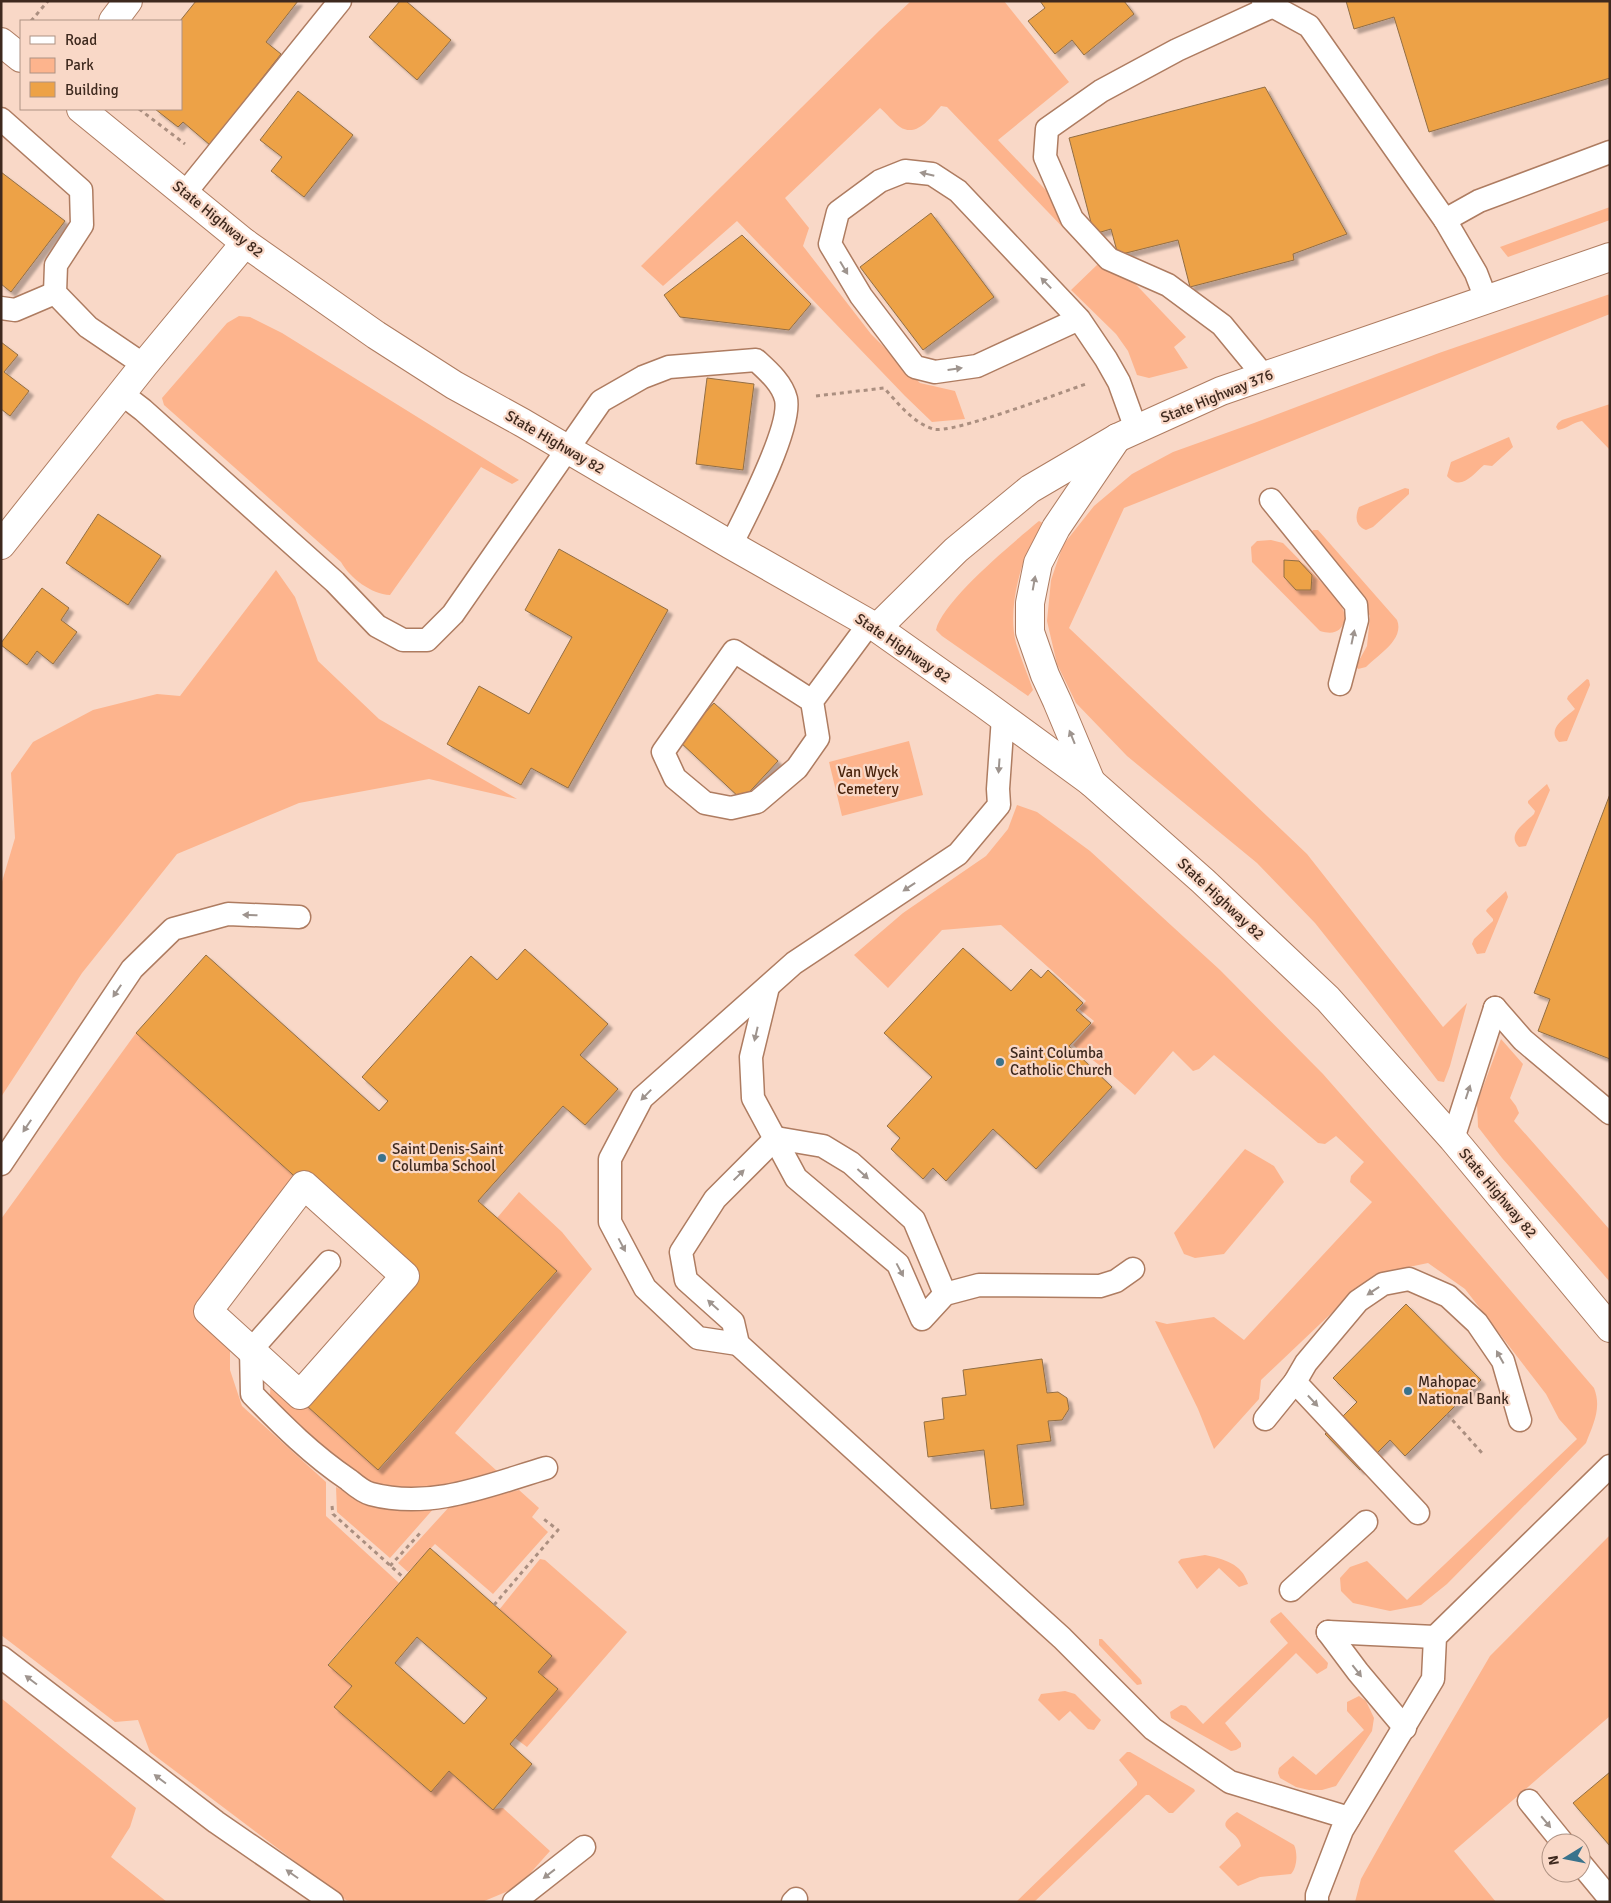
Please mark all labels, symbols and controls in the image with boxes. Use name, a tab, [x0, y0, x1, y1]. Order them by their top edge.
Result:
legend	[20, 20, 182, 110]
text: Road	[65, 31, 97, 49]
text: Park	[65, 56, 94, 74]
text: Building	[65, 81, 119, 99]
one-way arrow	[919, 170, 935, 178]
street label: State Highway 82	[169, 177, 267, 261]
one-way arrow	[840, 261, 849, 274]
one-way arrow	[1040, 277, 1052, 289]
one-way arrow	[947, 365, 963, 373]
street label: State Highway 376	[1158, 365, 1276, 427]
street label: State Highway 82	[502, 406, 608, 478]
one-way arrow	[1030, 575, 1038, 591]
street label: State Highway 82	[852, 609, 954, 687]
one-way arrow	[1349, 629, 1357, 644]
one-way arrow	[1068, 730, 1076, 744]
one-way arrow	[995, 758, 1003, 774]
park label: Van Wyck Cemetery	[837, 763, 899, 798]
street label: State Highway 82	[1174, 854, 1268, 944]
one-way arrow	[902, 882, 915, 892]
one-way arrow	[242, 911, 258, 919]
one-way arrow	[113, 984, 122, 997]
one-way arrow	[752, 1027, 760, 1042]
place label: Saint Columba Catholic Church	[1010, 1044, 1112, 1079]
marker: Saint Columba Catholic Church	[994, 1056, 1006, 1068]
one-way arrow	[1464, 1085, 1472, 1100]
one-way arrow	[640, 1089, 652, 1101]
one-way arrow	[22, 1119, 32, 1132]
place label: Saint Denis-Saint Columba School	[392, 1140, 504, 1175]
street label: State Highway 82	[1455, 1144, 1541, 1242]
marker: Saint Denis-Saint Columba School	[376, 1152, 388, 1164]
one-way arrow	[856, 1168, 868, 1180]
one-way arrow	[733, 1169, 745, 1181]
one-way arrow	[618, 1238, 626, 1252]
one-way arrow	[896, 1262, 904, 1277]
one-way arrow	[1366, 1286, 1380, 1296]
one-way arrow	[708, 1299, 720, 1311]
one-way arrow	[1496, 1350, 1504, 1365]
place label: Mahopac National Bank	[1418, 1373, 1509, 1408]
marker: Mahopac National Bank	[1402, 1385, 1414, 1397]
one-way arrow	[1307, 1395, 1319, 1407]
one-way arrow	[1352, 1664, 1363, 1677]
one-way arrow	[24, 1675, 38, 1685]
one-way arrow	[154, 1773, 167, 1784]
one-way arrow	[1540, 1816, 1551, 1828]
north arrow	[1541, 1833, 1591, 1883]
text: N	[1544, 1854, 1563, 1866]
one-way arrow	[285, 1869, 298, 1879]
one-way arrow	[543, 1869, 556, 1880]

